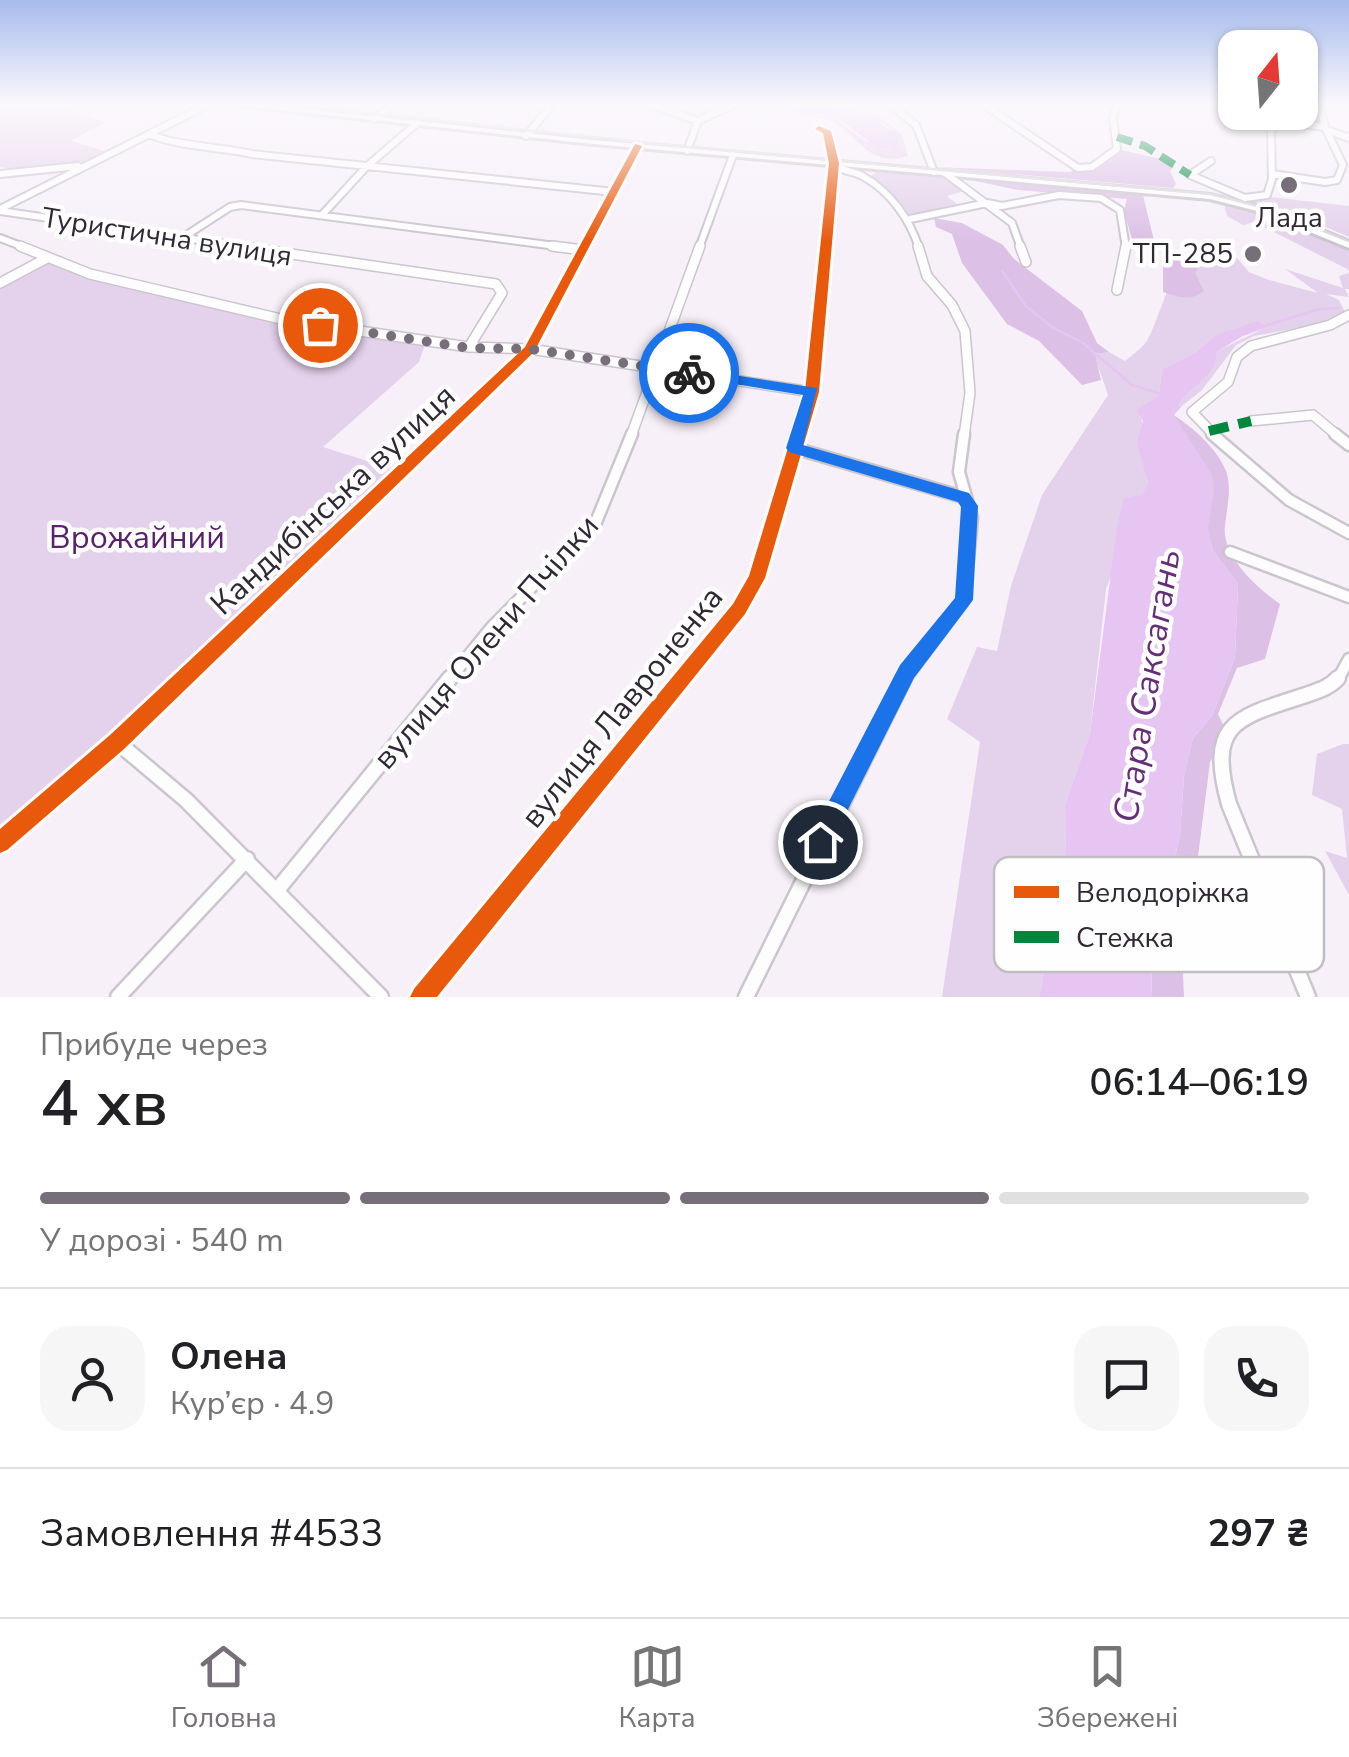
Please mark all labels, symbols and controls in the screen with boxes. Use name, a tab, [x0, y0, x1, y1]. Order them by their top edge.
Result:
north arrow	[1218, 30, 1318, 130]
map controls	[1218, 30, 1318, 130]
marker: Лада	[1278, 174, 1300, 196]
street label: Туристична вулиця	[40, 199, 294, 275]
place label: Лада	[1255, 199, 1323, 237]
place label: ТП-285	[1133, 235, 1233, 273]
marker: ТП-285	[1242, 243, 1264, 265]
pin	[278, 283, 363, 368]
icon: bag	[293, 298, 348, 353]
courier	[639, 323, 739, 423]
icon: bike	[662, 346, 717, 401]
street label: Кандибінська вулиця	[201, 375, 465, 625]
street label: вулиця Олени Пчілки	[363, 506, 609, 778]
park label: Врожайний	[49, 516, 225, 559]
water label: Стара Саксагань	[1102, 546, 1192, 826]
street label: вулиця Лавроненка	[511, 577, 733, 837]
pin	[778, 800, 863, 885]
icon: home	[793, 815, 848, 870]
legend	[994, 857, 1324, 972]
text: Велодоріжка	[1076, 874, 1250, 912]
text: Стежка	[1076, 919, 1174, 957]
text: Прибуде через	[40, 1023, 268, 1066]
text: 06:14–06:19	[1090, 1057, 1309, 1108]
text: 4 хв	[40, 1059, 168, 1148]
text: У дорозі · 540 m	[40, 1219, 284, 1262]
button: person	[40, 1326, 145, 1431]
button: chat	[1074, 1326, 1179, 1431]
button: phone	[1204, 1326, 1309, 1431]
text: Олена	[170, 1331, 288, 1382]
text: Кур’єр · 4.9	[170, 1382, 335, 1425]
text: Замовлення #4533	[40, 1508, 383, 1559]
text: 297 ₴	[1208, 1508, 1309, 1559]
tab: Головна	[171, 1639, 277, 1737]
tab: Карта	[618, 1639, 696, 1737]
tab: Збережені	[1037, 1639, 1178, 1737]

